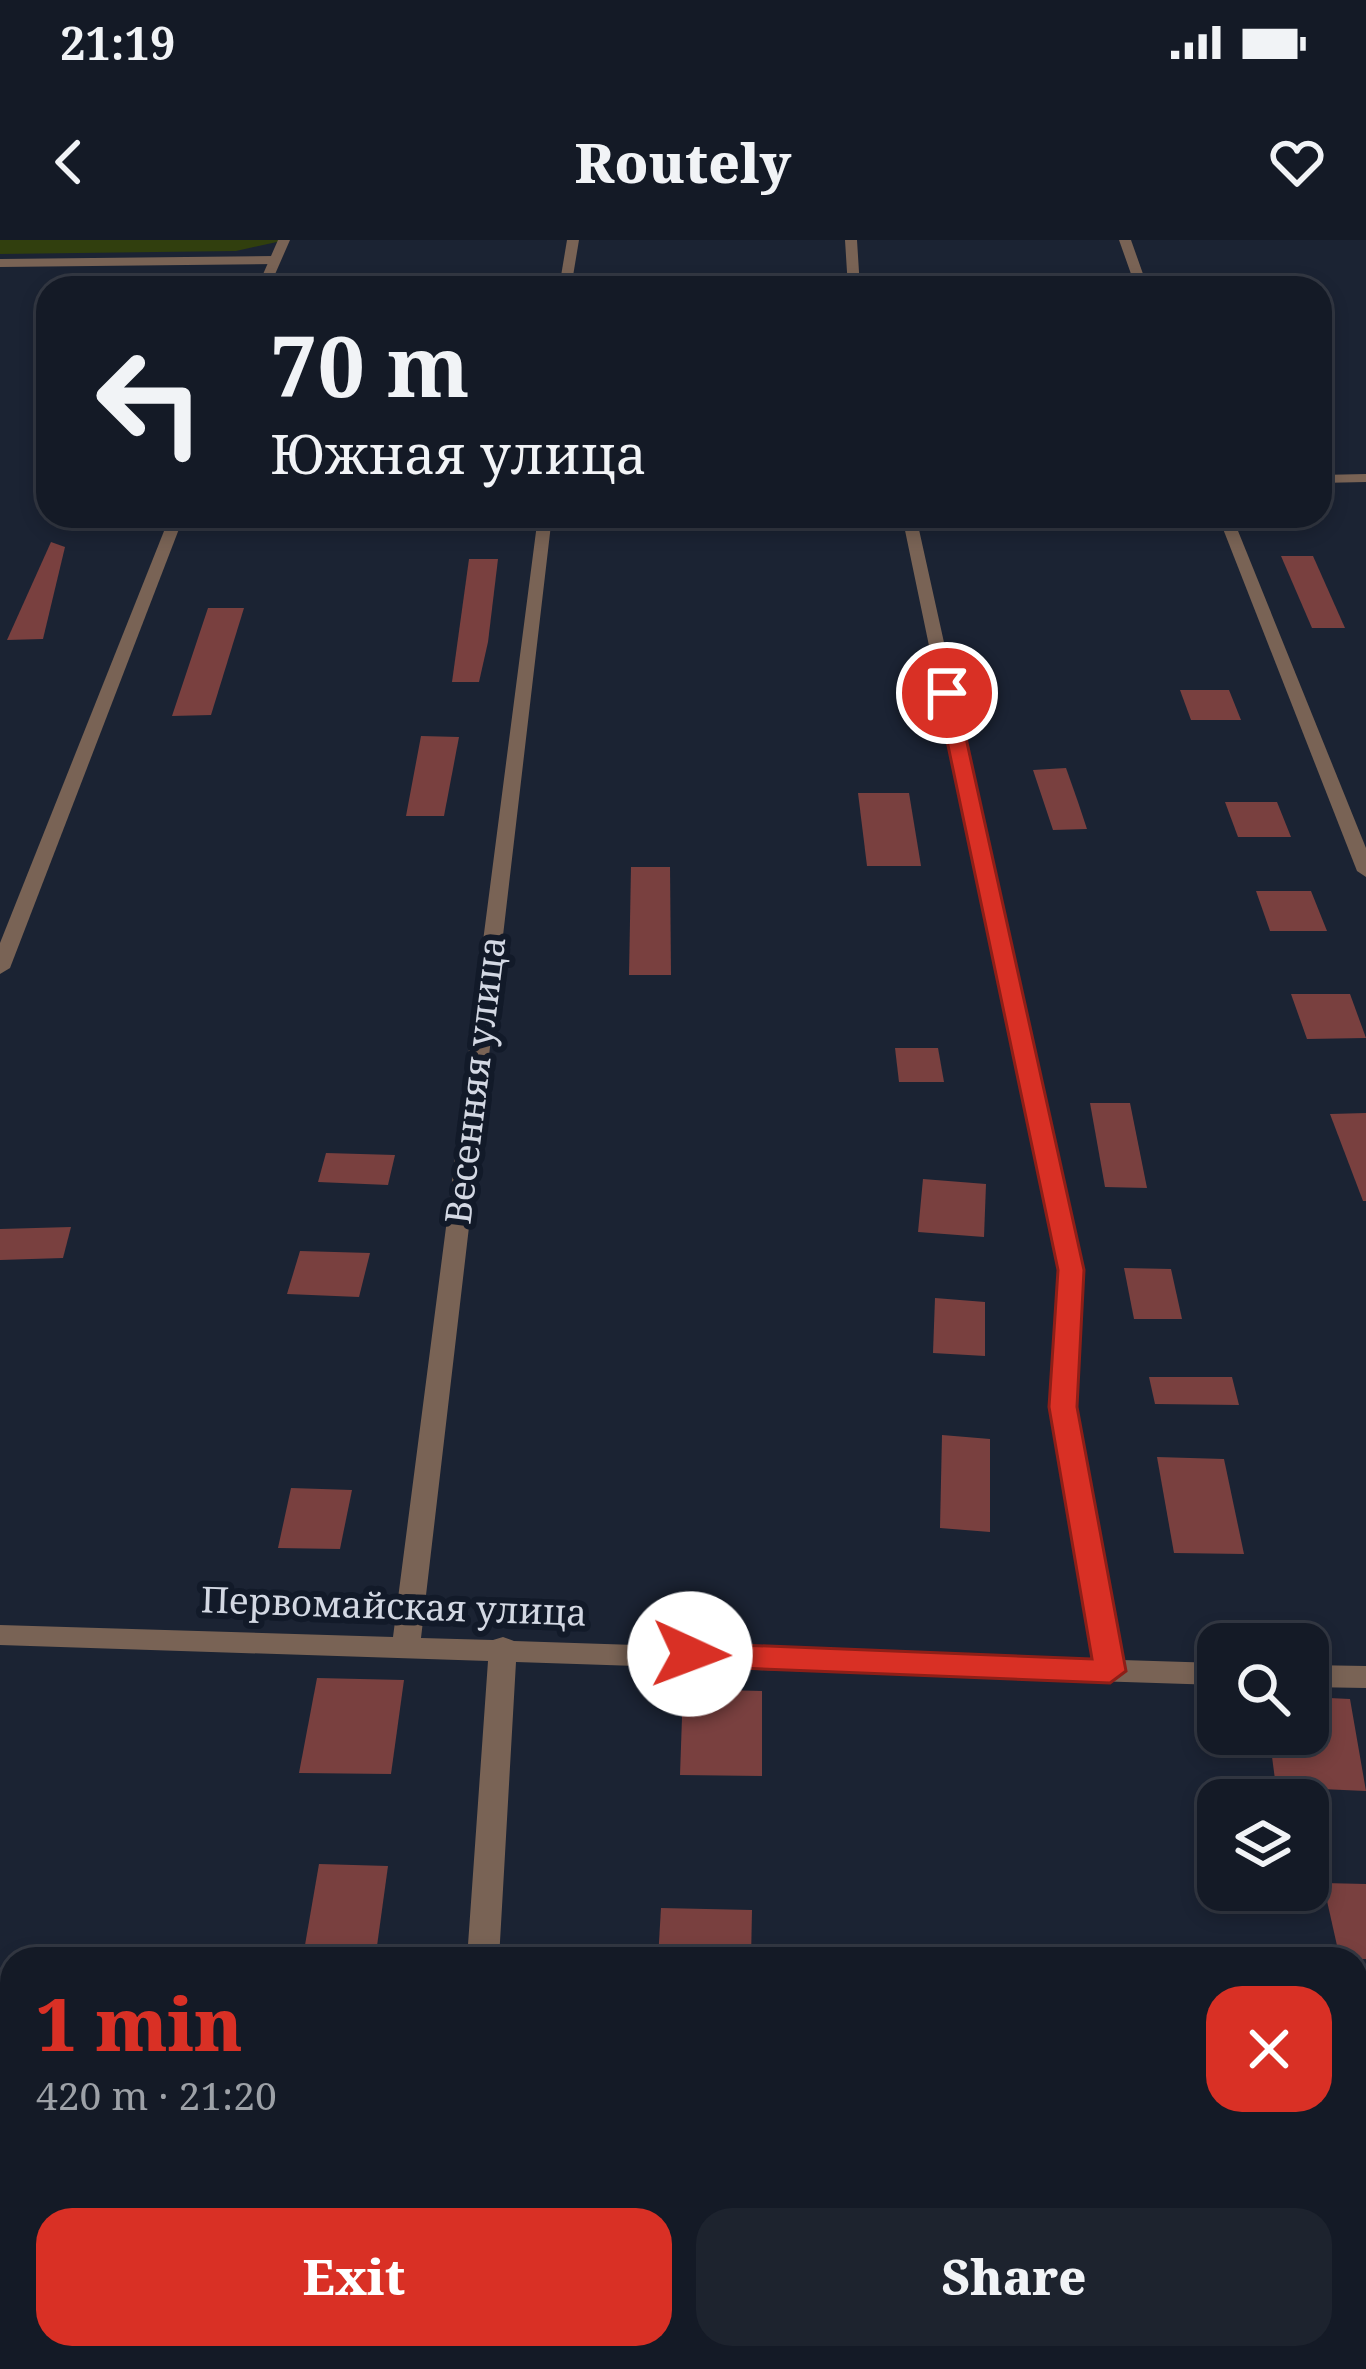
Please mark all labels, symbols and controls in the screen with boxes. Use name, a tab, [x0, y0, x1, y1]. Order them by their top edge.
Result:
text: 21:19	[60, 12, 175, 73]
text: Routely	[575, 125, 791, 199]
icon: back	[36, 129, 102, 195]
icon: heart	[1264, 129, 1330, 195]
text: 70 m	[270, 307, 470, 422]
icon: left	[72, 324, 228, 480]
text: Южная улица	[270, 416, 647, 490]
pin	[896, 642, 998, 744]
icon: arrive	[914, 660, 980, 726]
street label: Весенняя улица	[433, 933, 516, 1227]
street label: Первомайская улица	[200, 1574, 588, 1637]
position arrow	[627, 1591, 753, 1717]
map controls	[1197, 1623, 1329, 1911]
button: search	[1197, 1623, 1329, 1755]
button: layers	[1197, 1779, 1329, 1911]
text: 1 min	[36, 1974, 243, 2072]
button: close	[1206, 1986, 1332, 2112]
text: 420 m · 21:20	[36, 2068, 277, 2121]
button: Exit	[36, 2208, 672, 2346]
button: Share	[696, 2208, 1332, 2346]

